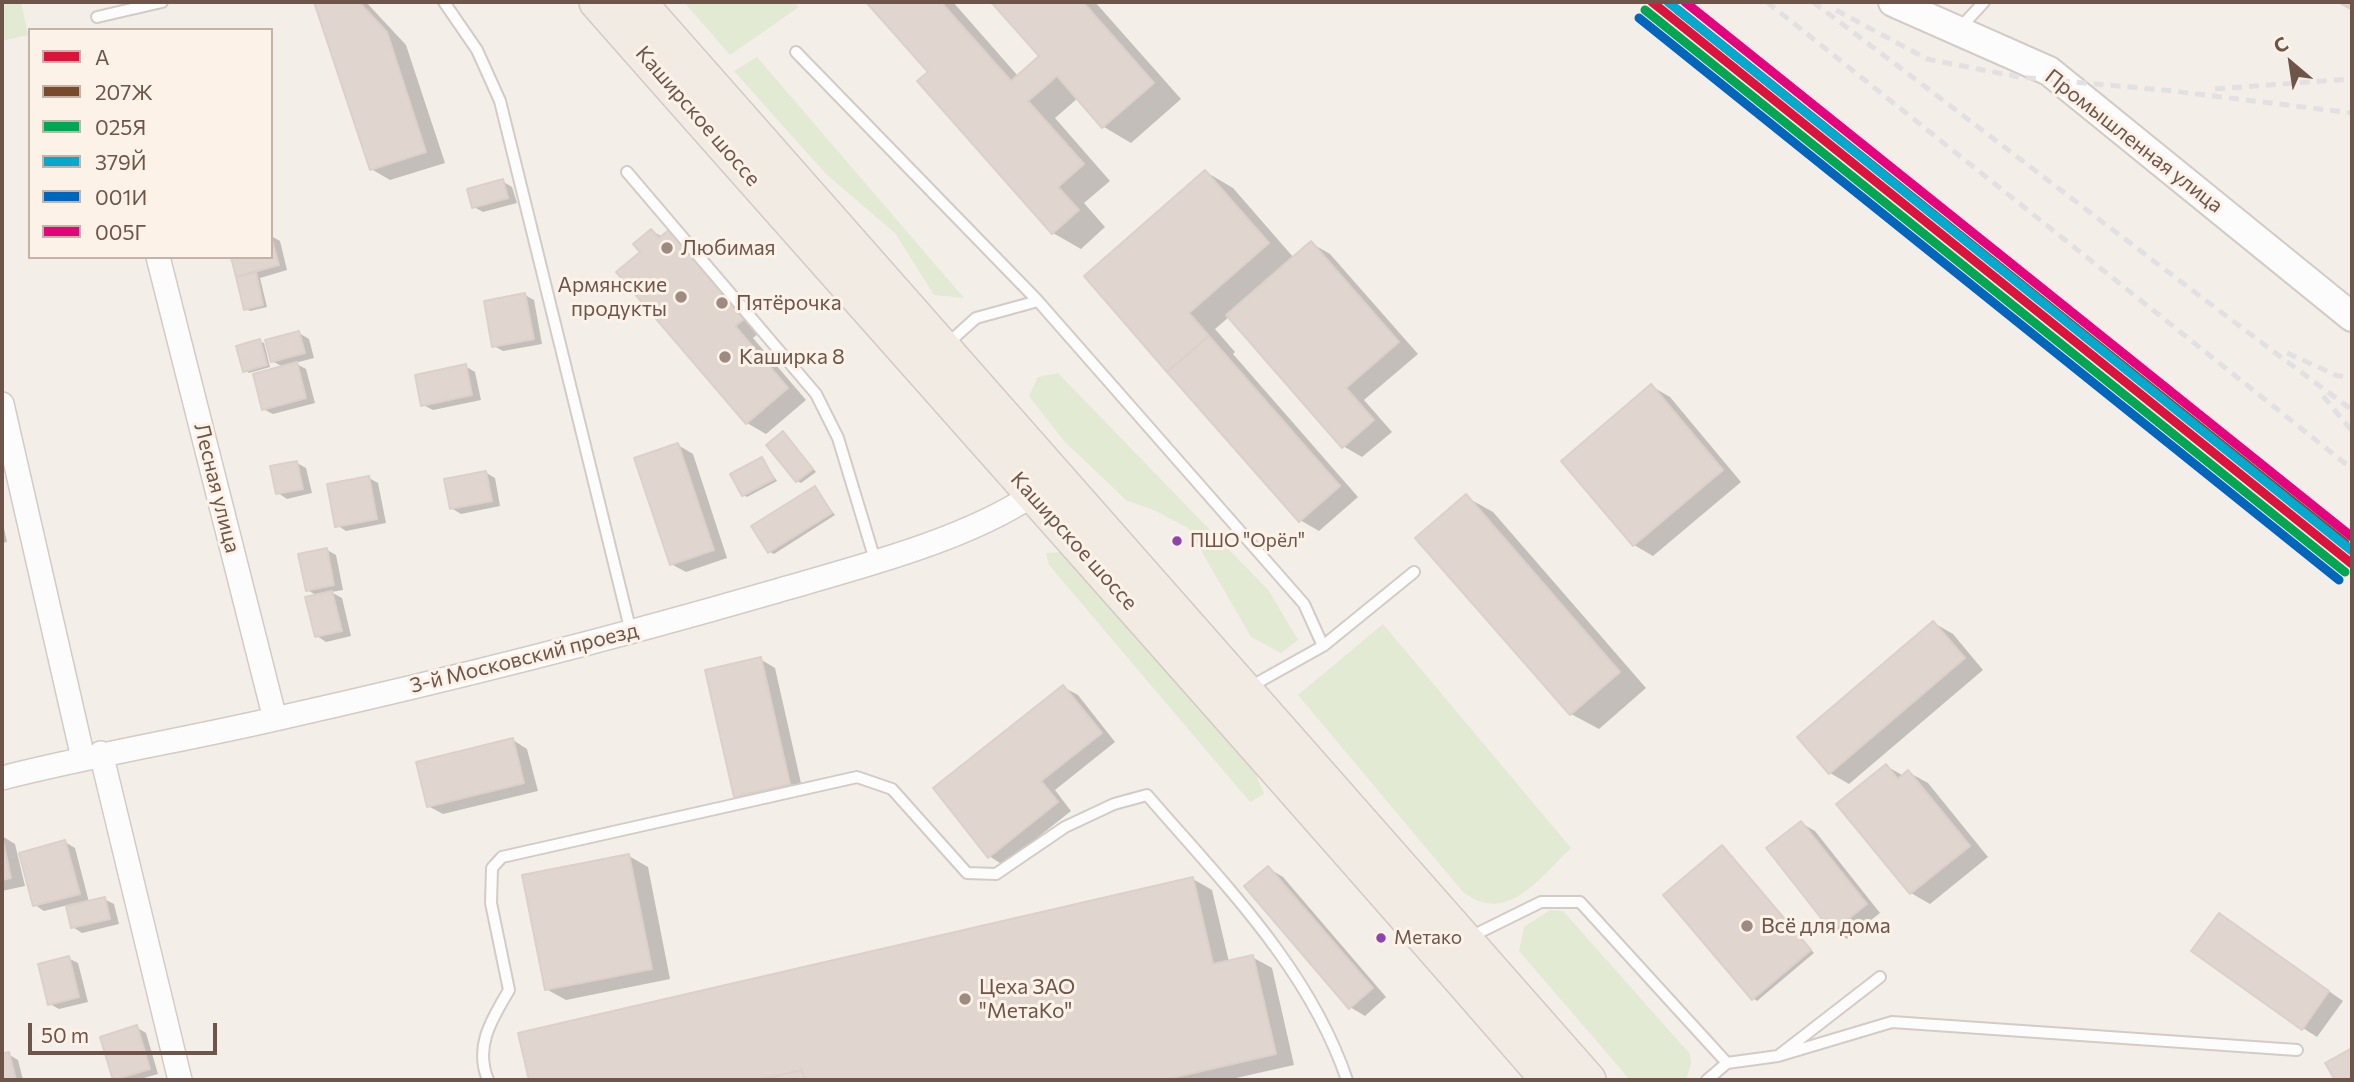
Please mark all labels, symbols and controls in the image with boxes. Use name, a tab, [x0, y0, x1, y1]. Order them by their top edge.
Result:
legend	[28, 28, 273, 259]
north arrow	[2256, 28, 2326, 98]
text: С	[2269, 31, 2292, 57]
street label: Каширское шоссе	[630, 41, 766, 191]
text: A	[95, 44, 110, 69]
street label: Промышленная улица	[2040, 64, 2228, 218]
text: 207Ж	[95, 79, 153, 104]
text: 025Я	[95, 114, 146, 139]
text: 379Й	[95, 149, 147, 174]
text: 001И	[95, 184, 147, 209]
text: 005Г	[95, 219, 146, 244]
place label: Любимая	[681, 235, 776, 261]
marker: Любимая	[659, 240, 675, 256]
place label: Армянские продукты	[558, 272, 667, 322]
marker: Армянские продукты	[673, 289, 689, 305]
place label: Пятёрочка	[736, 290, 842, 316]
marker: Пятёрочка	[714, 295, 730, 311]
place label: Каширка 8	[739, 344, 845, 370]
marker: Каширка 8	[717, 349, 733, 365]
street label: Лесная улица	[189, 421, 245, 555]
street label: Каширское шоссе	[1005, 467, 1143, 615]
place label: ПШО "Орёл"	[1190, 530, 1305, 552]
marker: ПШО "Орёл"	[1170, 534, 1184, 548]
street label: 3-й Московский проезд	[407, 617, 641, 699]
place label: Всё для дома	[1761, 913, 1891, 939]
marker: Всё для дома	[1739, 918, 1755, 934]
place label: Метако	[1394, 927, 1462, 949]
marker: Метако	[1374, 931, 1388, 945]
place label: Цеха ЗАО "МетаКо"	[979, 974, 1075, 1024]
marker: Цеха ЗАО "МетаКо"	[957, 991, 973, 1007]
scale bar	[32, 1009, 220, 1052]
text: 50 m	[41, 1022, 89, 1047]

